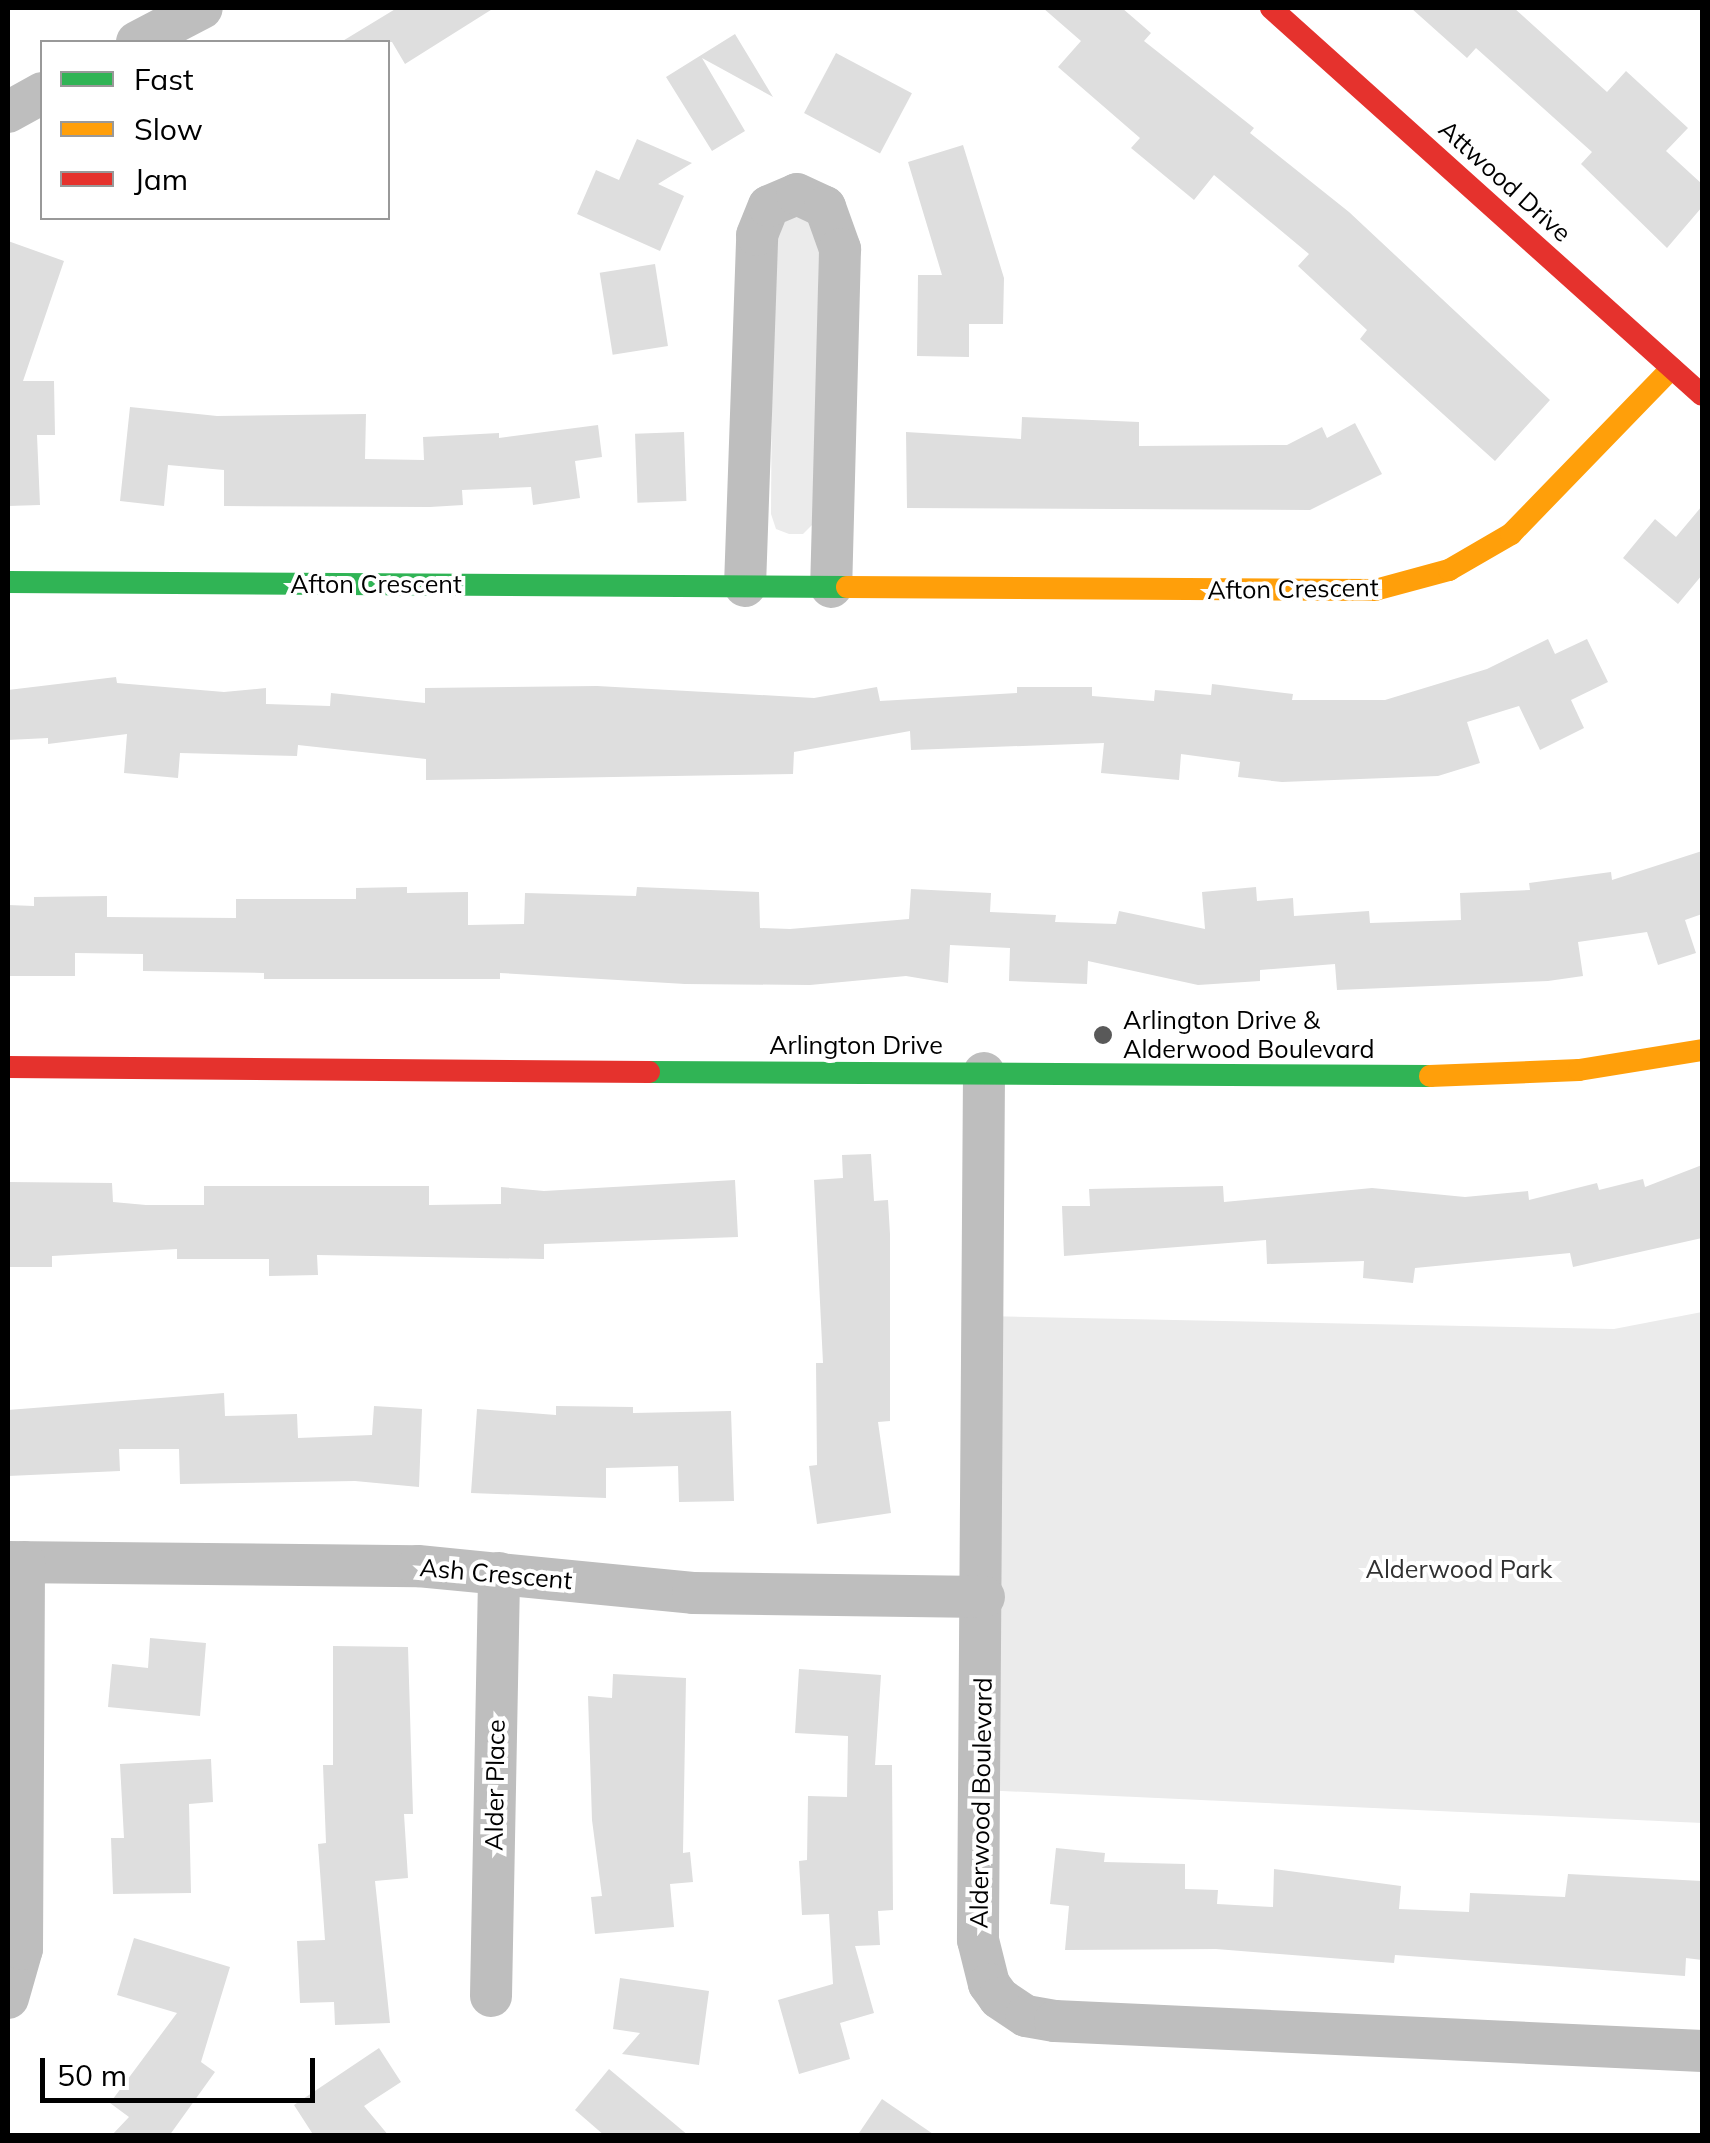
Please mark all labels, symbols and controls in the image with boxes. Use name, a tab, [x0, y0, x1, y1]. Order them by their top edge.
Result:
legend	[40, 40, 390, 220]
text: Fast	[134, 60, 194, 98]
text: Slow	[134, 110, 203, 148]
street label: Attwood Drive	[1433, 114, 1577, 248]
text: Jam	[134, 160, 188, 198]
street label: Afton Crescent	[290, 569, 462, 599]
street label: Afton Crescent	[1207, 573, 1379, 605]
place label: Arlington Drive & Alderwood Boulevard	[1123, 1006, 1374, 1065]
marker: Arlington Drive & Alderwood Boulevard	[1092, 1024, 1114, 1046]
street label: Arlington Drive	[769, 1030, 943, 1060]
street label: Ash Crescent	[419, 1552, 573, 1596]
park label: Alderwood Park	[1366, 1554, 1552, 1584]
street label: Alderwood Boulevard	[964, 1677, 998, 1929]
street label: Alder Place	[479, 1719, 511, 1851]
scale bar	[45, 2038, 320, 2100]
text: 50 m	[57, 2056, 127, 2094]

